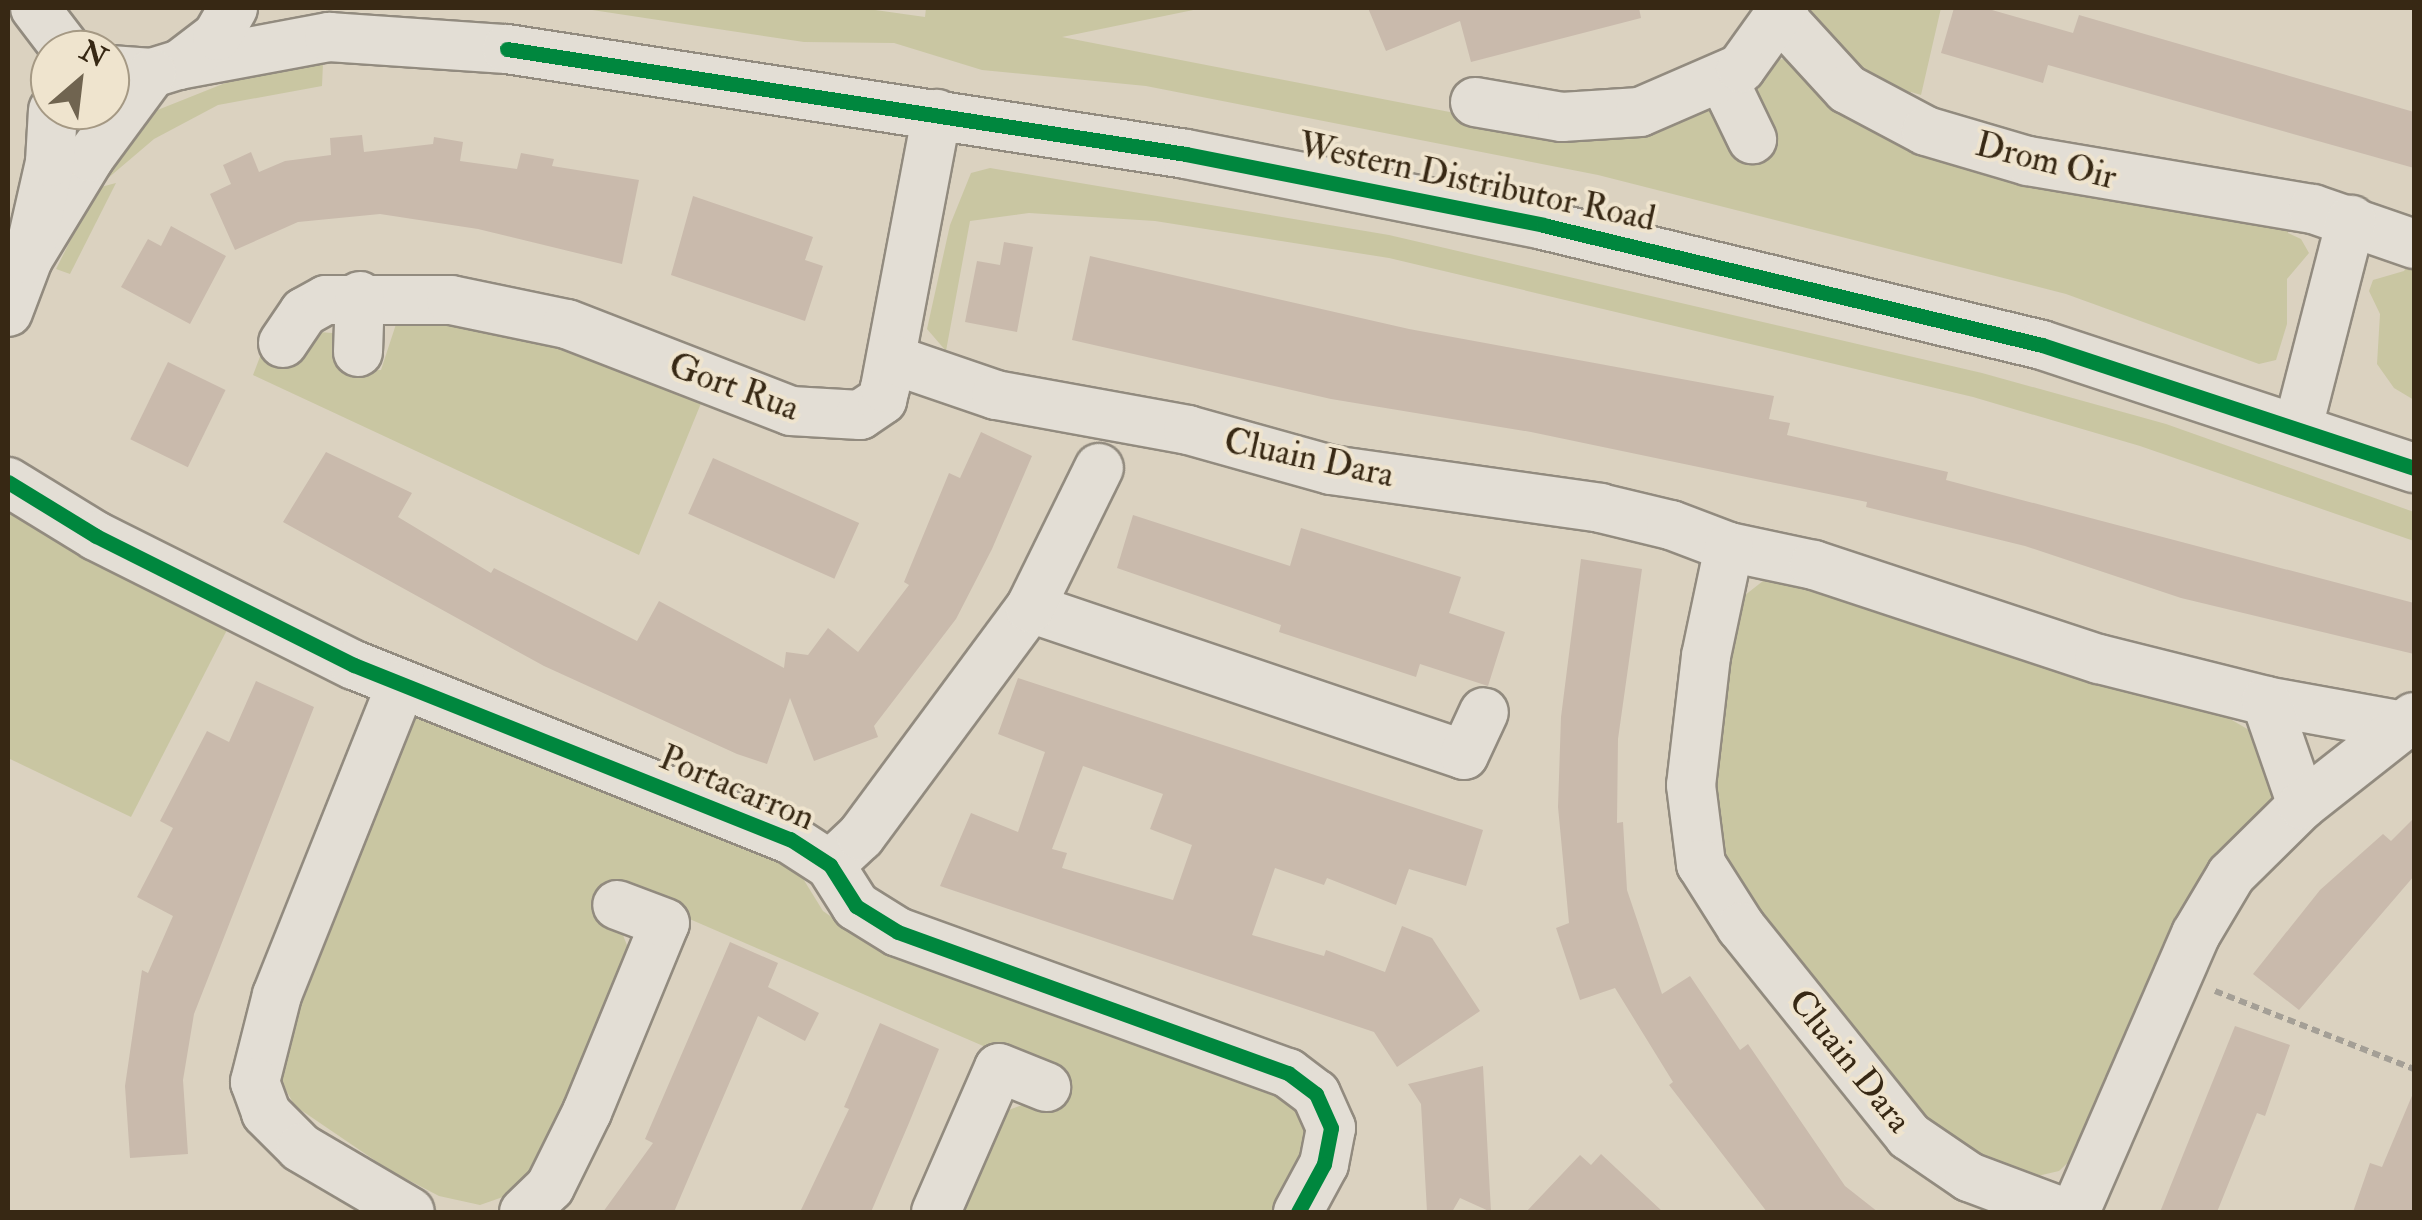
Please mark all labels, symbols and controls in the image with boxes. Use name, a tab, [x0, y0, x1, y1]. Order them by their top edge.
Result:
north arrow	[30, 30, 130, 130]
text: N	[74, 33, 113, 76]
street label: Drom Oir	[1971, 123, 2121, 199]
street label: Western Distributor Road	[1295, 124, 1659, 240]
street label: Gort Rua	[663, 344, 805, 430]
street label: Cluain Dara	[1221, 420, 1397, 496]
street label: Portacarron	[653, 737, 821, 839]
street label: Cluain Dara	[1780, 981, 1920, 1141]

